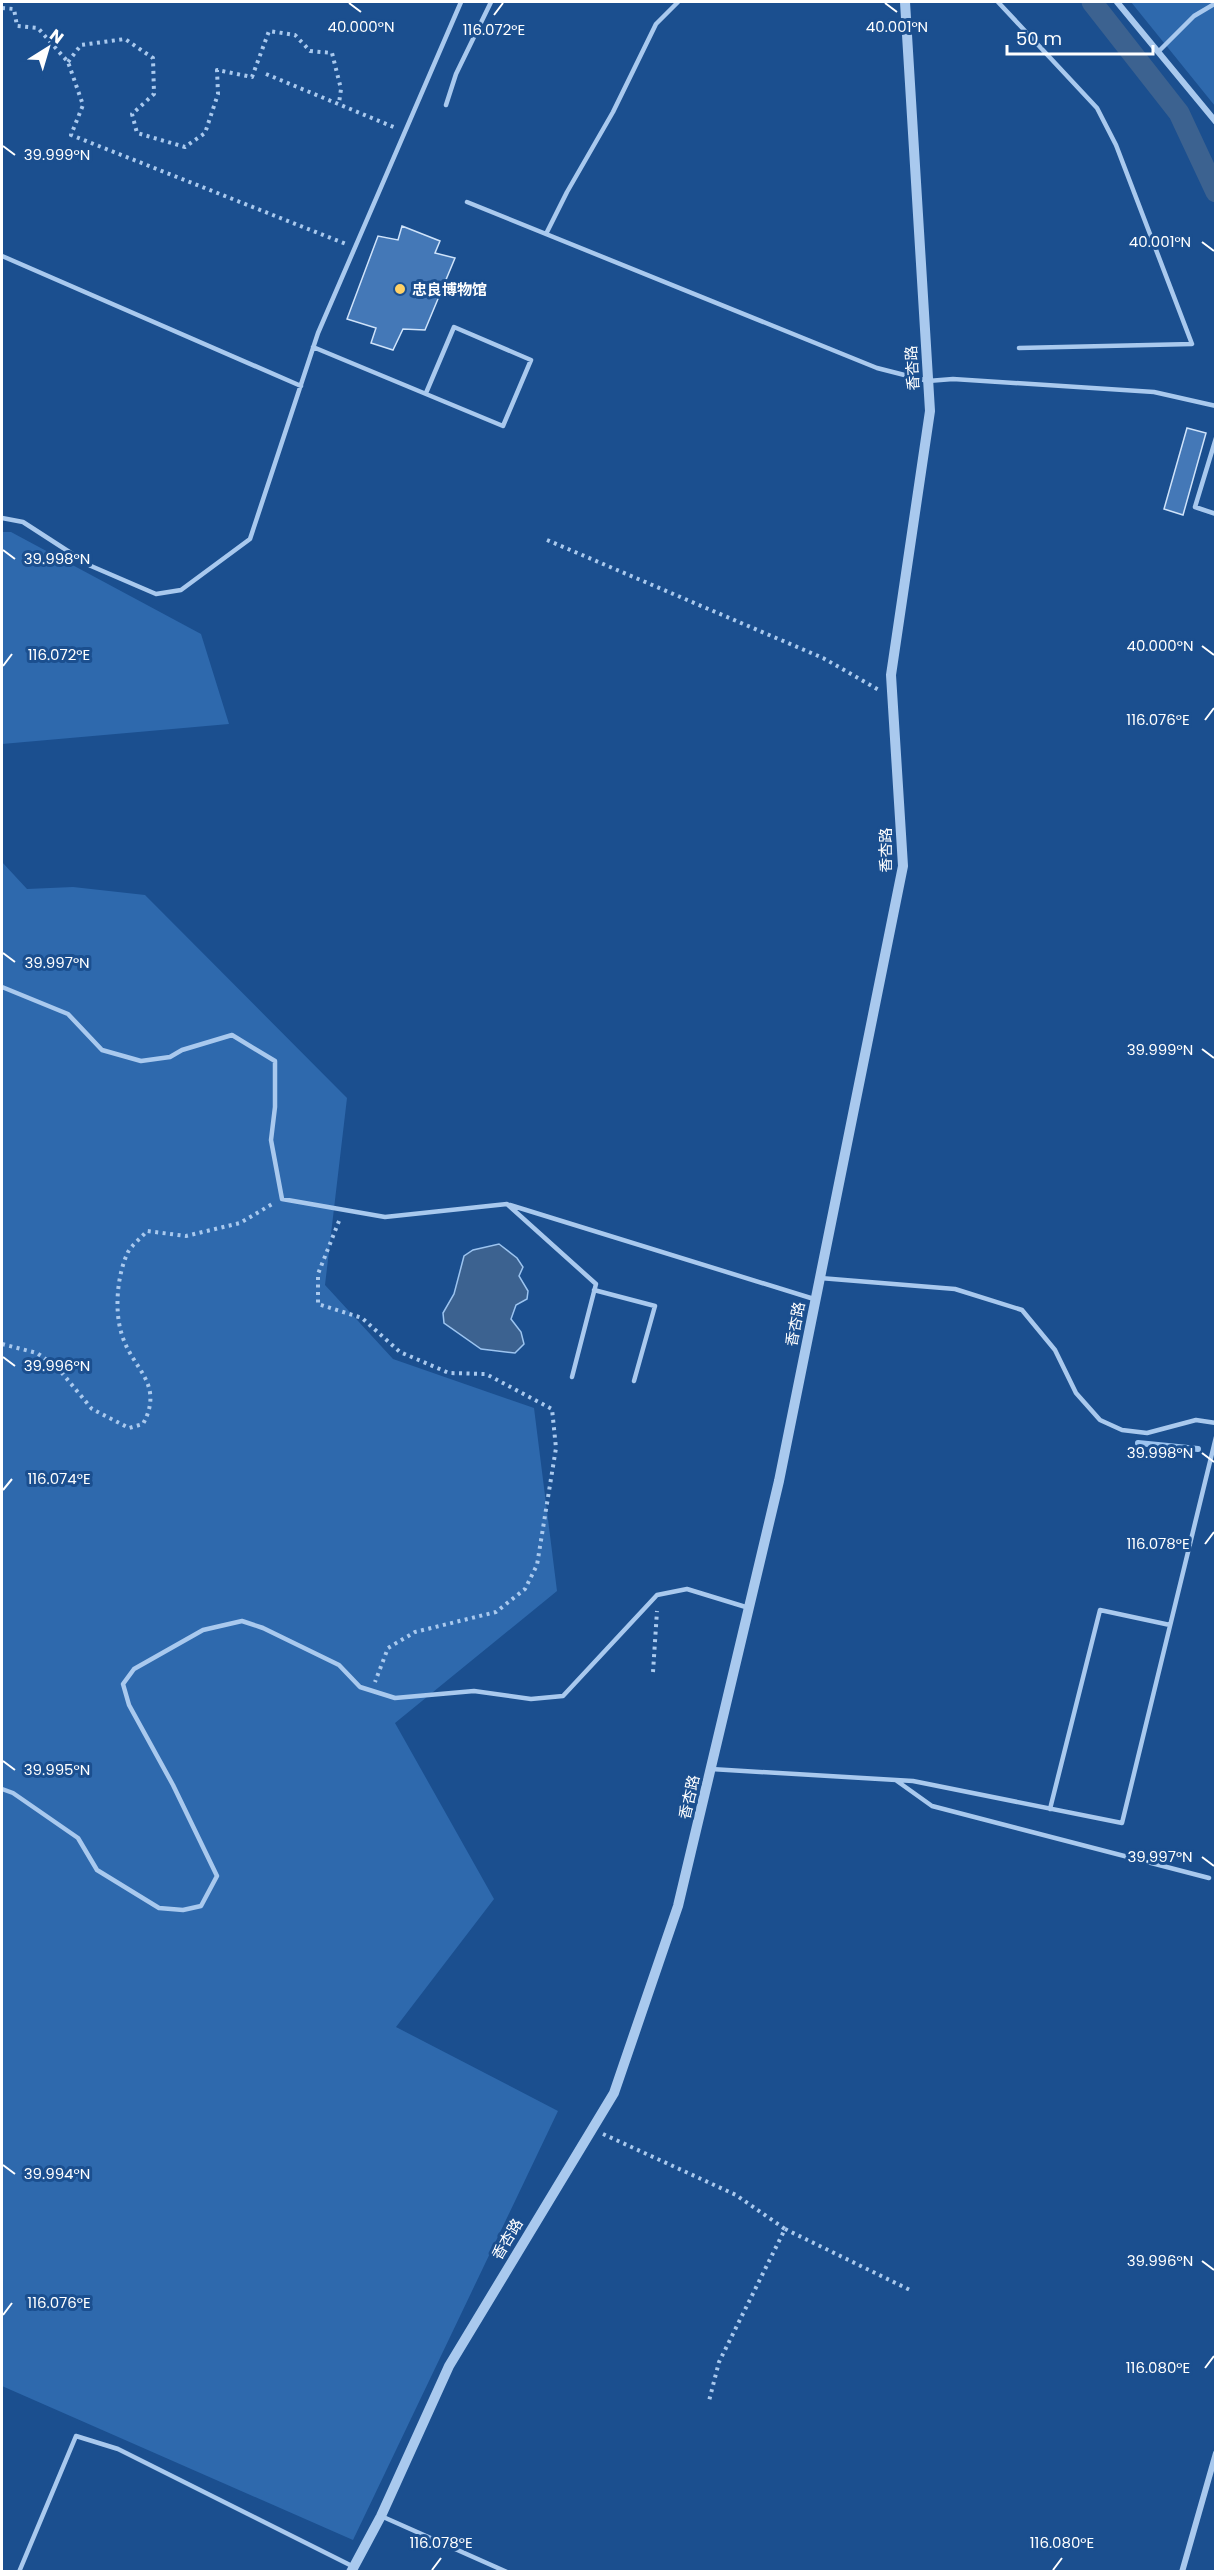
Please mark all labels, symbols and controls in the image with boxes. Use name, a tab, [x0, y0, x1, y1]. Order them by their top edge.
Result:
text: 40.000°N	[328, 16, 394, 37]
text: 40.001°N	[866, 16, 928, 37]
north arrow	[18, 18, 78, 78]
scale bar	[1007, 18, 1152, 56]
text: 116.072°E	[463, 19, 525, 40]
text: N	[45, 24, 68, 49]
text: 50 m	[1016, 26, 1062, 51]
text: 39.999°N	[24, 144, 90, 165]
text: 40.001°N	[1129, 231, 1191, 252]
place label: 忠良博物馆	[412, 279, 487, 300]
marker: 忠良博物馆	[393, 282, 407, 296]
street label: 香杏路	[900, 345, 924, 391]
text: 39.998°N	[24, 548, 90, 569]
text: 40.000°N	[1127, 635, 1193, 656]
text: 116.072°E	[28, 644, 90, 665]
text: 116.076°E	[1126, 709, 1190, 730]
street label: 香杏路	[875, 827, 896, 873]
text: 39.997°N	[24, 952, 90, 973]
text: 39.999°N	[1127, 1039, 1193, 1060]
street label: 香杏路	[780, 1300, 810, 1348]
text: 39.996°N	[24, 1355, 90, 1376]
text: 39.998°N	[1127, 1442, 1193, 1463]
text: 116.074°E	[27, 1468, 91, 1489]
text: 116.078°E	[1126, 1533, 1190, 1554]
text: 39.995°N	[24, 1759, 90, 1780]
street label: 香杏路	[674, 1773, 704, 1821]
text: 39.997°N	[1127, 1846, 1193, 1867]
text: 39.994°N	[24, 2163, 90, 2184]
street label: 香杏路	[486, 2214, 528, 2264]
text: 39.996°N	[1127, 2250, 1193, 2271]
text: 116.076°E	[27, 2292, 91, 2313]
text: 116.080°E	[1126, 2357, 1190, 2378]
text: 116.078°E	[409, 2532, 473, 2553]
text: 116.080°E	[1030, 2532, 1094, 2553]

